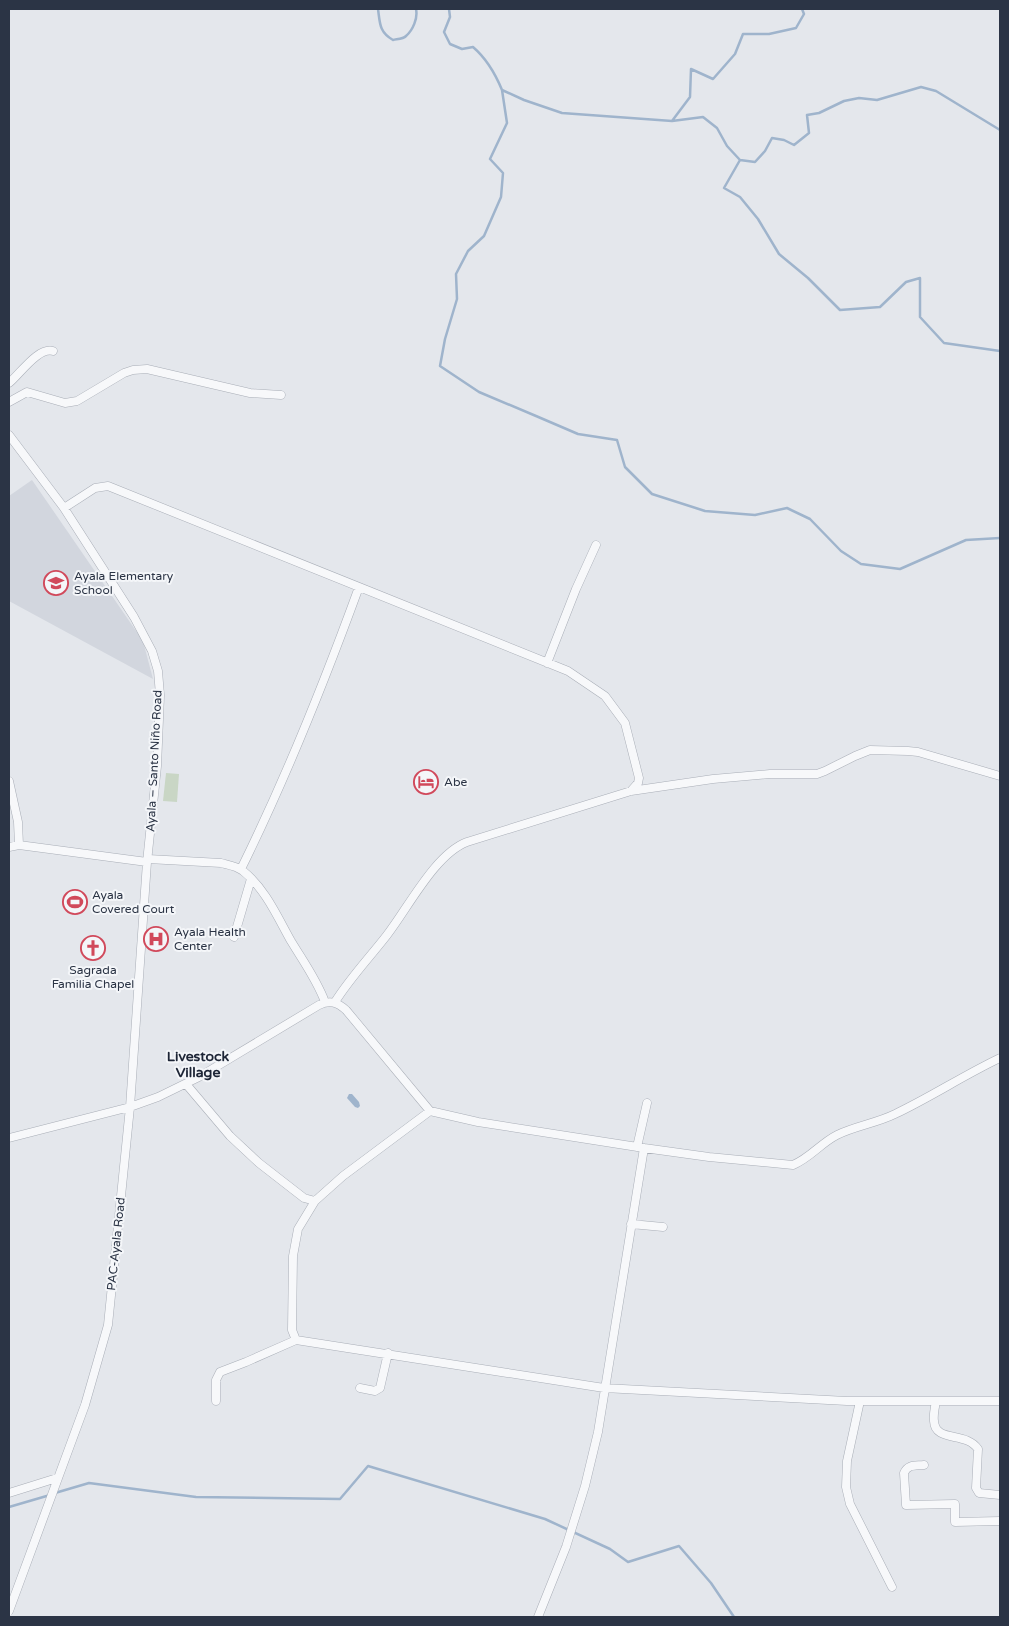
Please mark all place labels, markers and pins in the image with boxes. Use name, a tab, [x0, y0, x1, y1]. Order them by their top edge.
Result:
place label: Ayala Elementary School	[74, 569, 174, 597]
school or university icon: Ayala Elementary School	[43, 570, 69, 596]
hotel icon: Abe	[413, 769, 439, 795]
place label: Abe	[444, 775, 467, 789]
place label: Ayala Covered Court	[92, 888, 175, 916]
sports icon: Ayala Covered Court	[62, 889, 88, 915]
place label: Ayala Health Center	[174, 925, 246, 953]
hospital icon: Ayala Health Center	[143, 926, 169, 952]
church icon: Sagrada Familia Chapel	[80, 935, 106, 961]
place label: Sagrada Familia Chapel	[52, 963, 134, 991]

